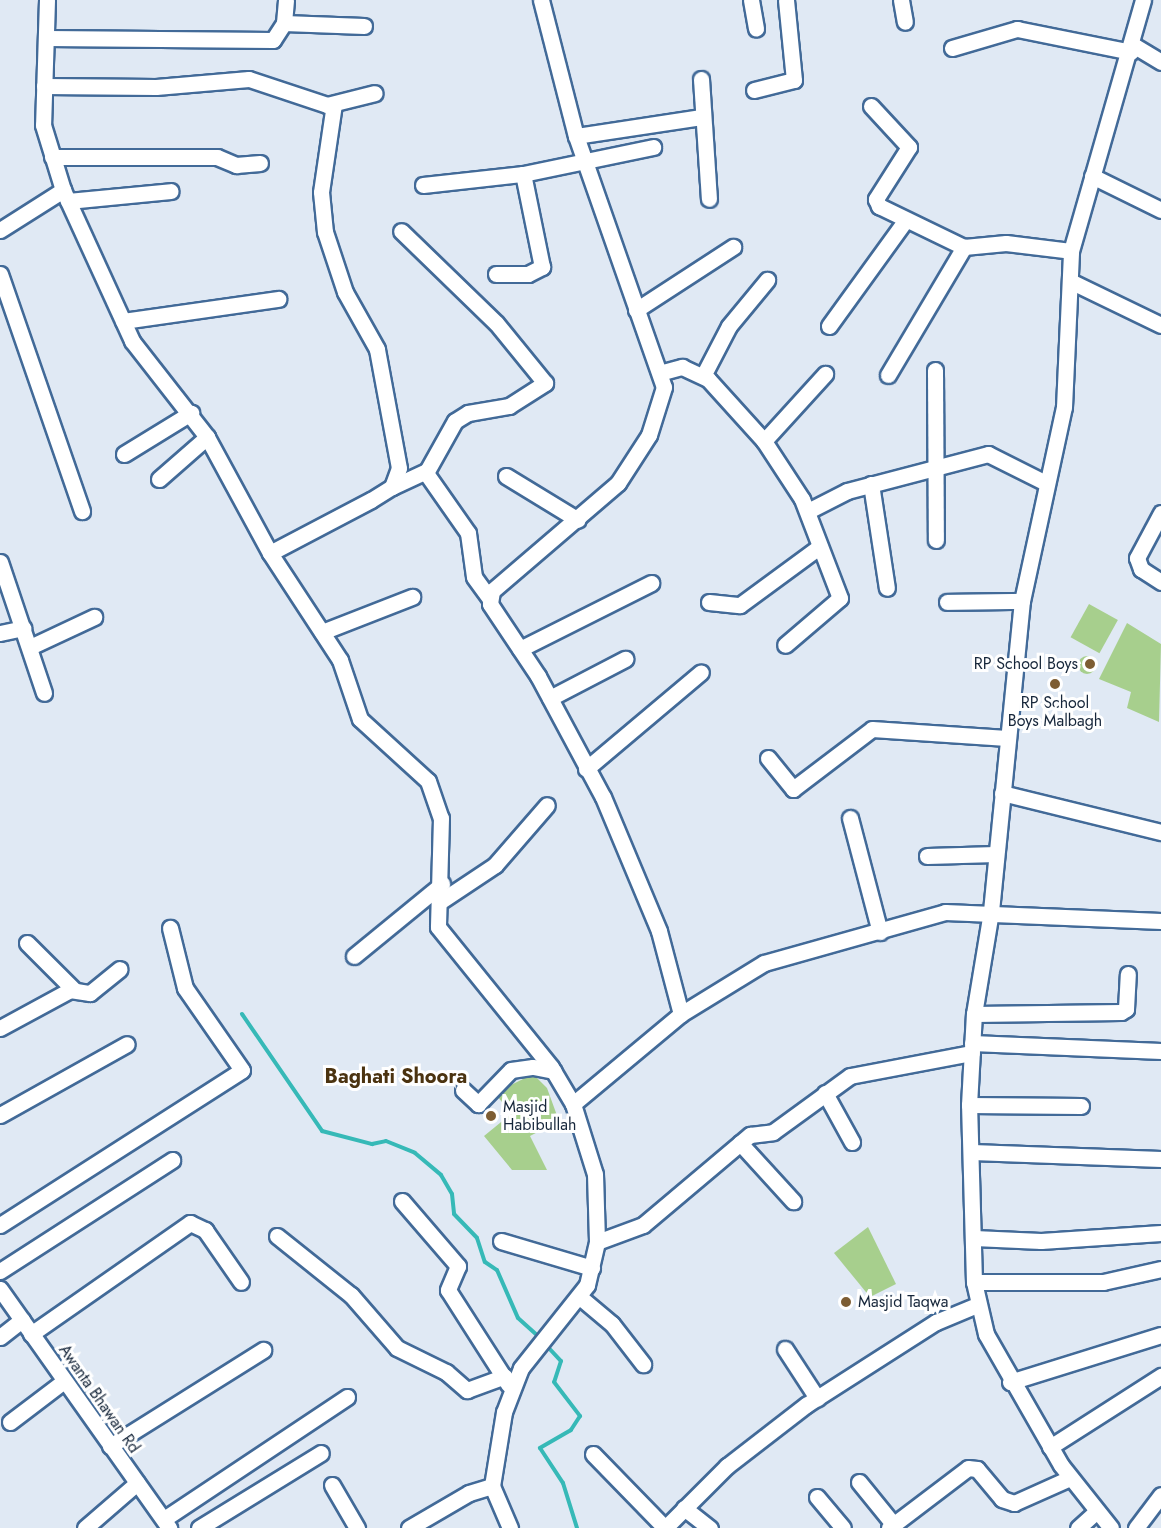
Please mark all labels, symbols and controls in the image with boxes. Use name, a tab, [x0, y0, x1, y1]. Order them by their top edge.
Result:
place label: RP School Boys	[974, 654, 1078, 674]
marker: RP School Boys	[1083, 657, 1097, 671]
marker: RP School Boys Malbagh	[1048, 677, 1062, 691]
place label: RP School Boys Malbagh	[1008, 693, 1102, 731]
district label: Baghati Shoora	[325, 1064, 467, 1088]
place label: Masjid Habibullah	[503, 1097, 576, 1135]
marker: Masjid Habibullah	[484, 1109, 498, 1123]
place label: Masjid Taqwa	[858, 1292, 948, 1312]
marker: Masjid Taqwa	[839, 1295, 853, 1309]
street label: Awanta Bhawan Rd	[54, 1341, 144, 1457]

